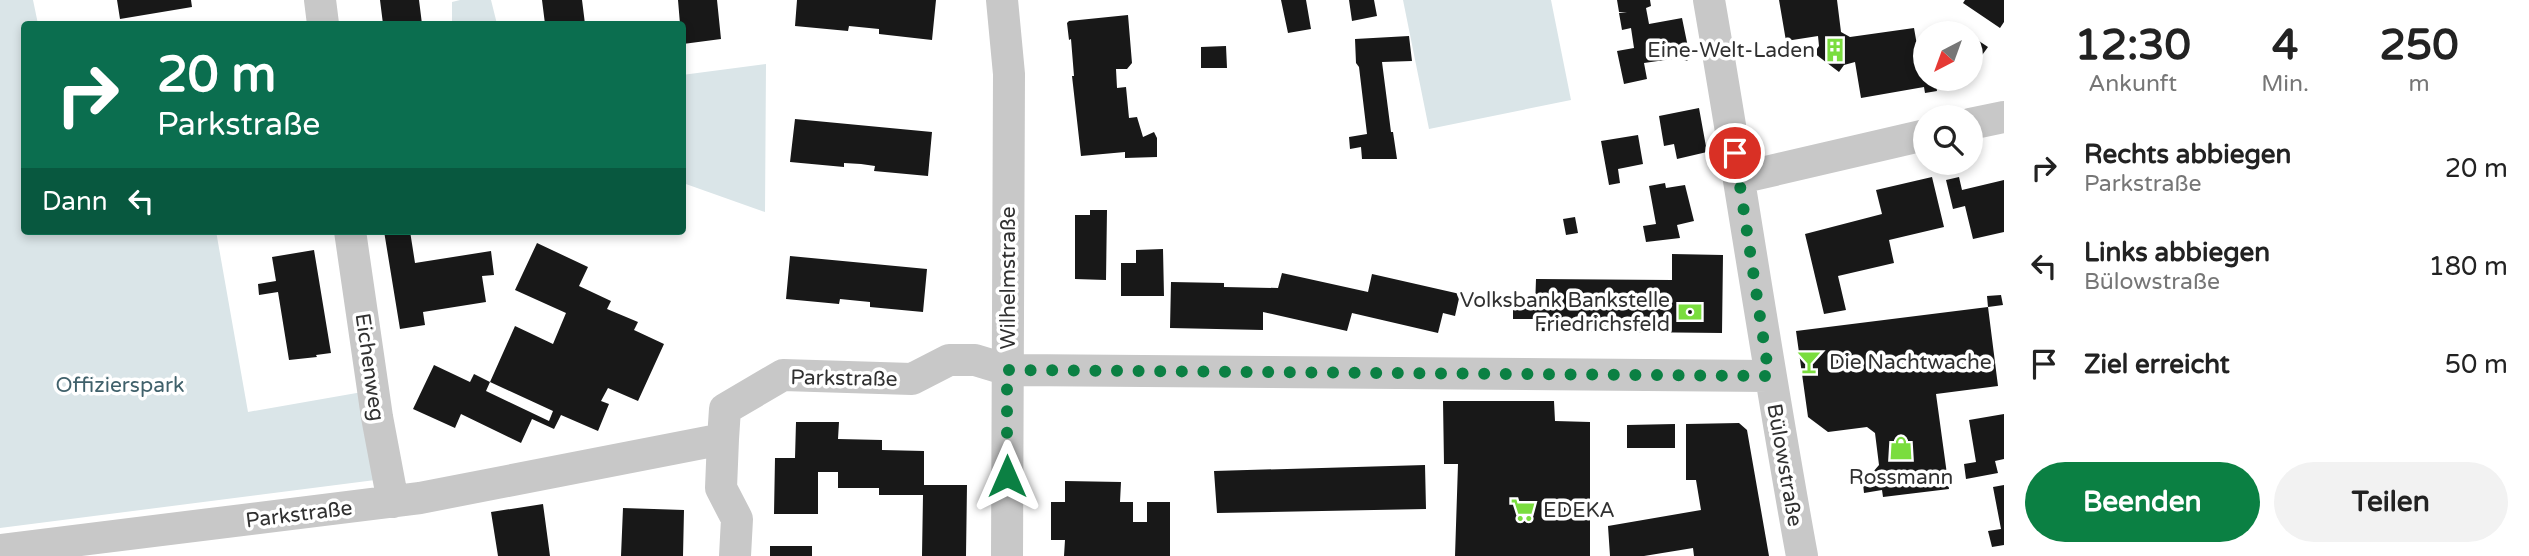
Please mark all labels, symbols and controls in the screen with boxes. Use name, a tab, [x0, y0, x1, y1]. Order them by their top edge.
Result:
text: 12:30	[2074, 20, 2191, 71]
text: 4	[2272, 20, 2298, 71]
text: 250	[2379, 20, 2459, 71]
north arrow	[1913, 21, 1983, 91]
map controls	[1913, 21, 1983, 175]
building icon: Eine-Welt-Laden	[1821, 36, 1849, 64]
place label: Eine-Welt-Laden	[1647, 38, 1815, 63]
text: 20 m	[157, 46, 276, 105]
icon: right	[42, 49, 133, 140]
text: Ankunft	[2088, 70, 2177, 98]
text: Min.	[2261, 70, 2309, 98]
text: m	[2408, 70, 2430, 98]
button: search	[1913, 105, 1983, 175]
text: Parkstraße	[157, 106, 320, 144]
pin	[1705, 123, 1765, 183]
icon: arrive	[1716, 134, 1754, 172]
text: Rechts abbiegen	[2084, 139, 2291, 170]
icon: right	[2025, 149, 2063, 187]
text: 20 m	[2445, 153, 2508, 184]
text: Parkstraße	[2084, 170, 2201, 198]
icon: left	[122, 182, 160, 220]
text: Dann	[42, 186, 108, 217]
street label: Wilhelmstraße	[996, 206, 1021, 350]
text: Links abbiegen	[2084, 237, 2270, 268]
icon: left	[2025, 247, 2063, 285]
text: 180 m	[2428, 251, 2508, 282]
text: Bülowstraße	[2084, 268, 2220, 296]
place label: Volksbank Bankstelle Friedrichsfeld	[1460, 288, 1670, 337]
bank icon: Volksbank Bankstelle Friedrichsfeld	[1676, 298, 1704, 326]
street label: Eichenweg	[350, 311, 389, 423]
icon: arrive	[2025, 345, 2063, 383]
bar icon: Die Nachtwache	[1795, 348, 1823, 376]
text: Ziel erreicht	[2084, 349, 2230, 380]
text: 50 m	[2445, 349, 2508, 380]
place label: Die Nachtwache	[1829, 350, 1992, 375]
street label: Parkstraße	[790, 365, 898, 392]
park label: Offizierspark	[56, 373, 184, 398]
street label: Bülowstraße	[1761, 402, 1808, 529]
shop icon: Rossmann	[1887, 434, 1915, 462]
position arrow	[970, 439, 1044, 513]
button: Beenden	[2025, 462, 2260, 542]
button: Teilen	[2274, 462, 2508, 542]
place label: Rossmann	[1849, 465, 1953, 490]
street label: Parkstraße	[244, 496, 354, 533]
supermarket icon: EDEKA	[1509, 496, 1537, 524]
place label: EDEKA	[1543, 498, 1615, 523]

